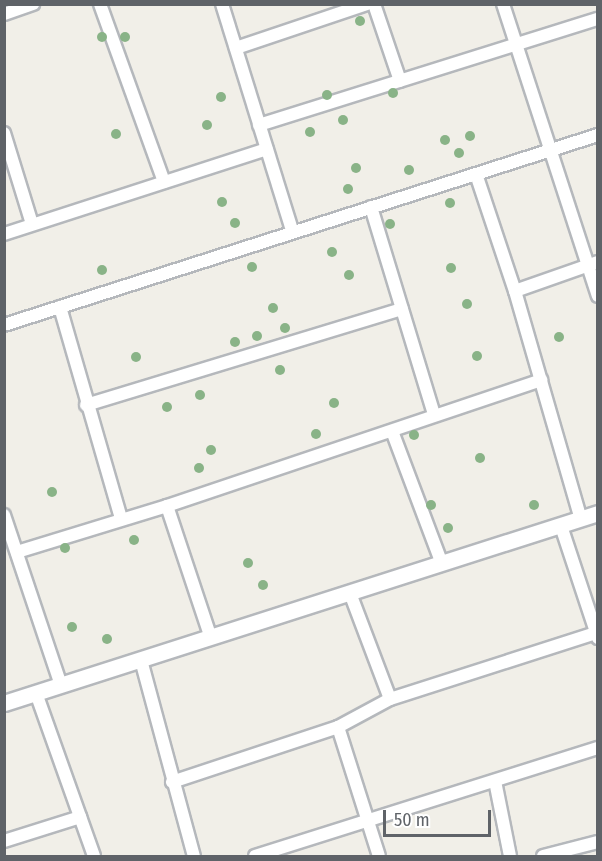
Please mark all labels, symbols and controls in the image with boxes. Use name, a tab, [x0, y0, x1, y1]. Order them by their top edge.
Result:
scale bar	[386, 798, 494, 836]
text: 50 m	[394, 809, 430, 831]

